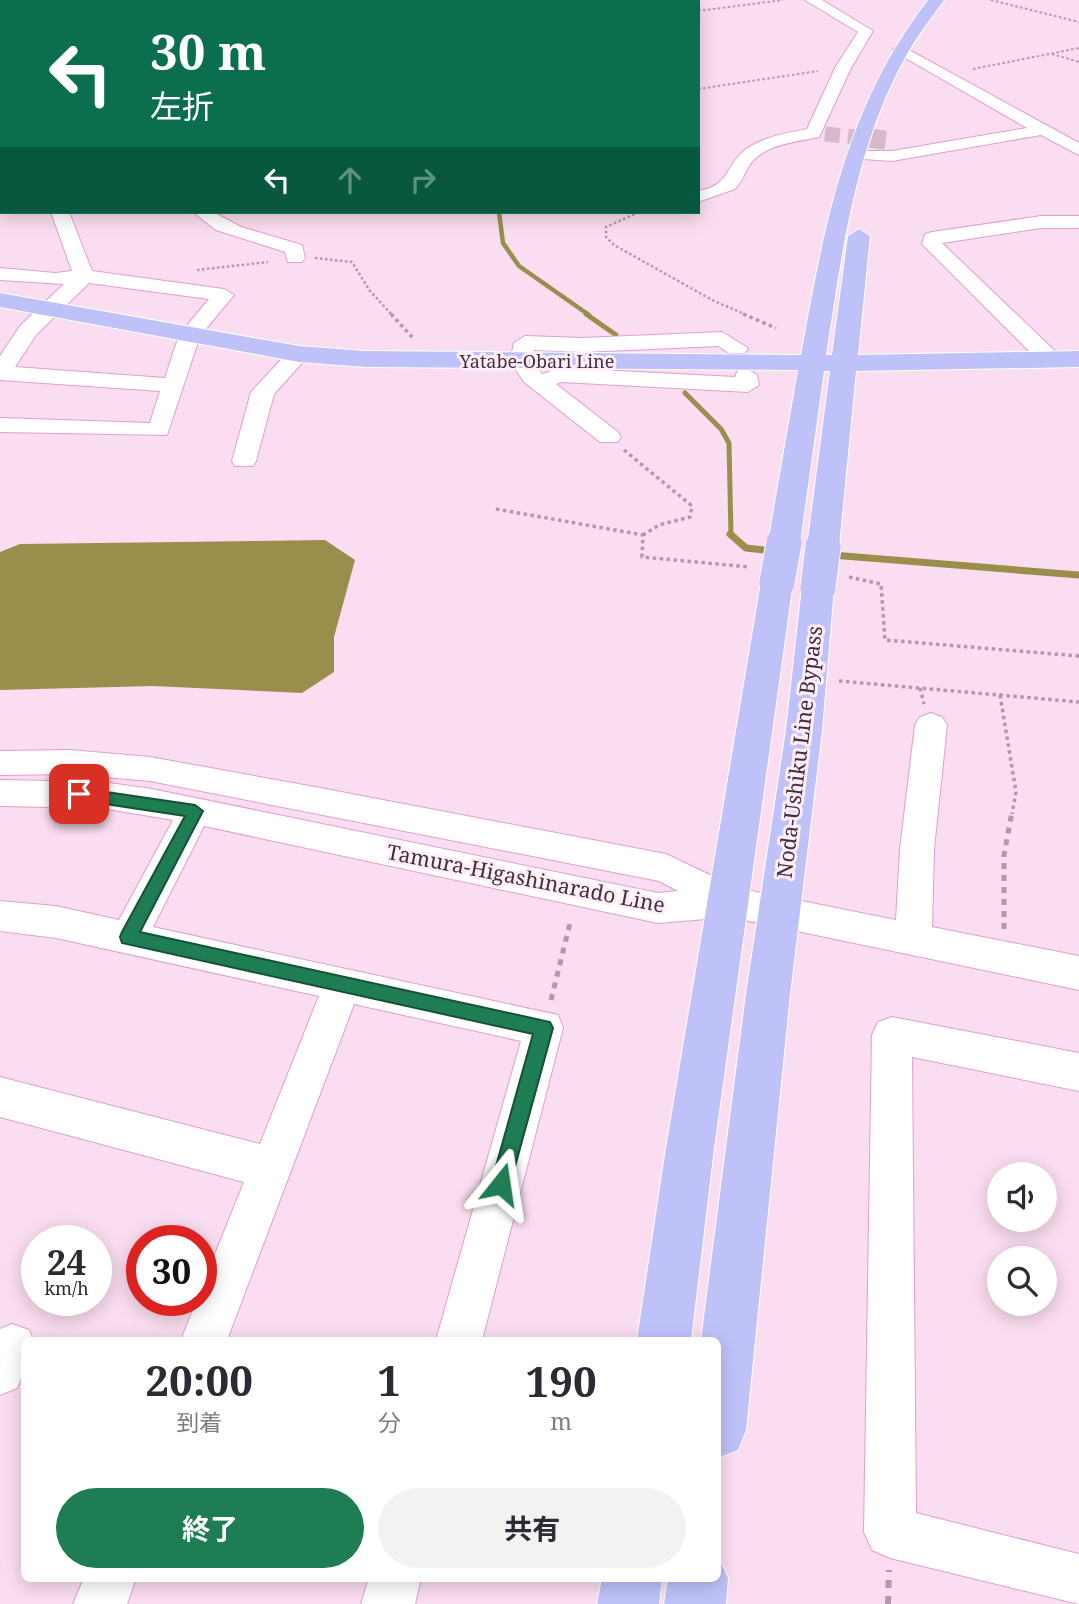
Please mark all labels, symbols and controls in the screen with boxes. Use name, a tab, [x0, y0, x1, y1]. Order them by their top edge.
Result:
text: 30 m	[150, 18, 266, 84]
icon: left	[35, 28, 126, 119]
text: 左折	[150, 84, 214, 127]
icon: left	[258, 161, 296, 199]
icon: ahead	[331, 161, 369, 199]
icon: right	[404, 161, 442, 199]
street label: Yatabe-Obari Line	[459, 349, 614, 373]
street label: Noda-Ushiku Line Bypass	[770, 624, 828, 880]
pin	[49, 764, 109, 824]
icon: arrive	[60, 775, 98, 813]
street label: Tamura-Higashinarado Line	[385, 837, 667, 919]
position arrow	[464, 1147, 538, 1221]
map controls	[987, 1162, 1057, 1316]
button: sound	[987, 1162, 1057, 1232]
speed limit sign: 30	[126, 1225, 217, 1316]
text: 24	[47, 1238, 86, 1285]
button: search	[987, 1246, 1057, 1316]
text: km/h	[44, 1276, 89, 1300]
text: 20:00	[145, 1351, 253, 1408]
text: 1	[377, 1351, 401, 1408]
text: 190	[525, 1352, 597, 1409]
text: m	[550, 1405, 572, 1437]
text: 到着	[176, 1406, 222, 1438]
text: 分	[378, 1406, 401, 1438]
button: 終了	[56, 1488, 364, 1568]
button: 共有	[378, 1488, 686, 1568]

